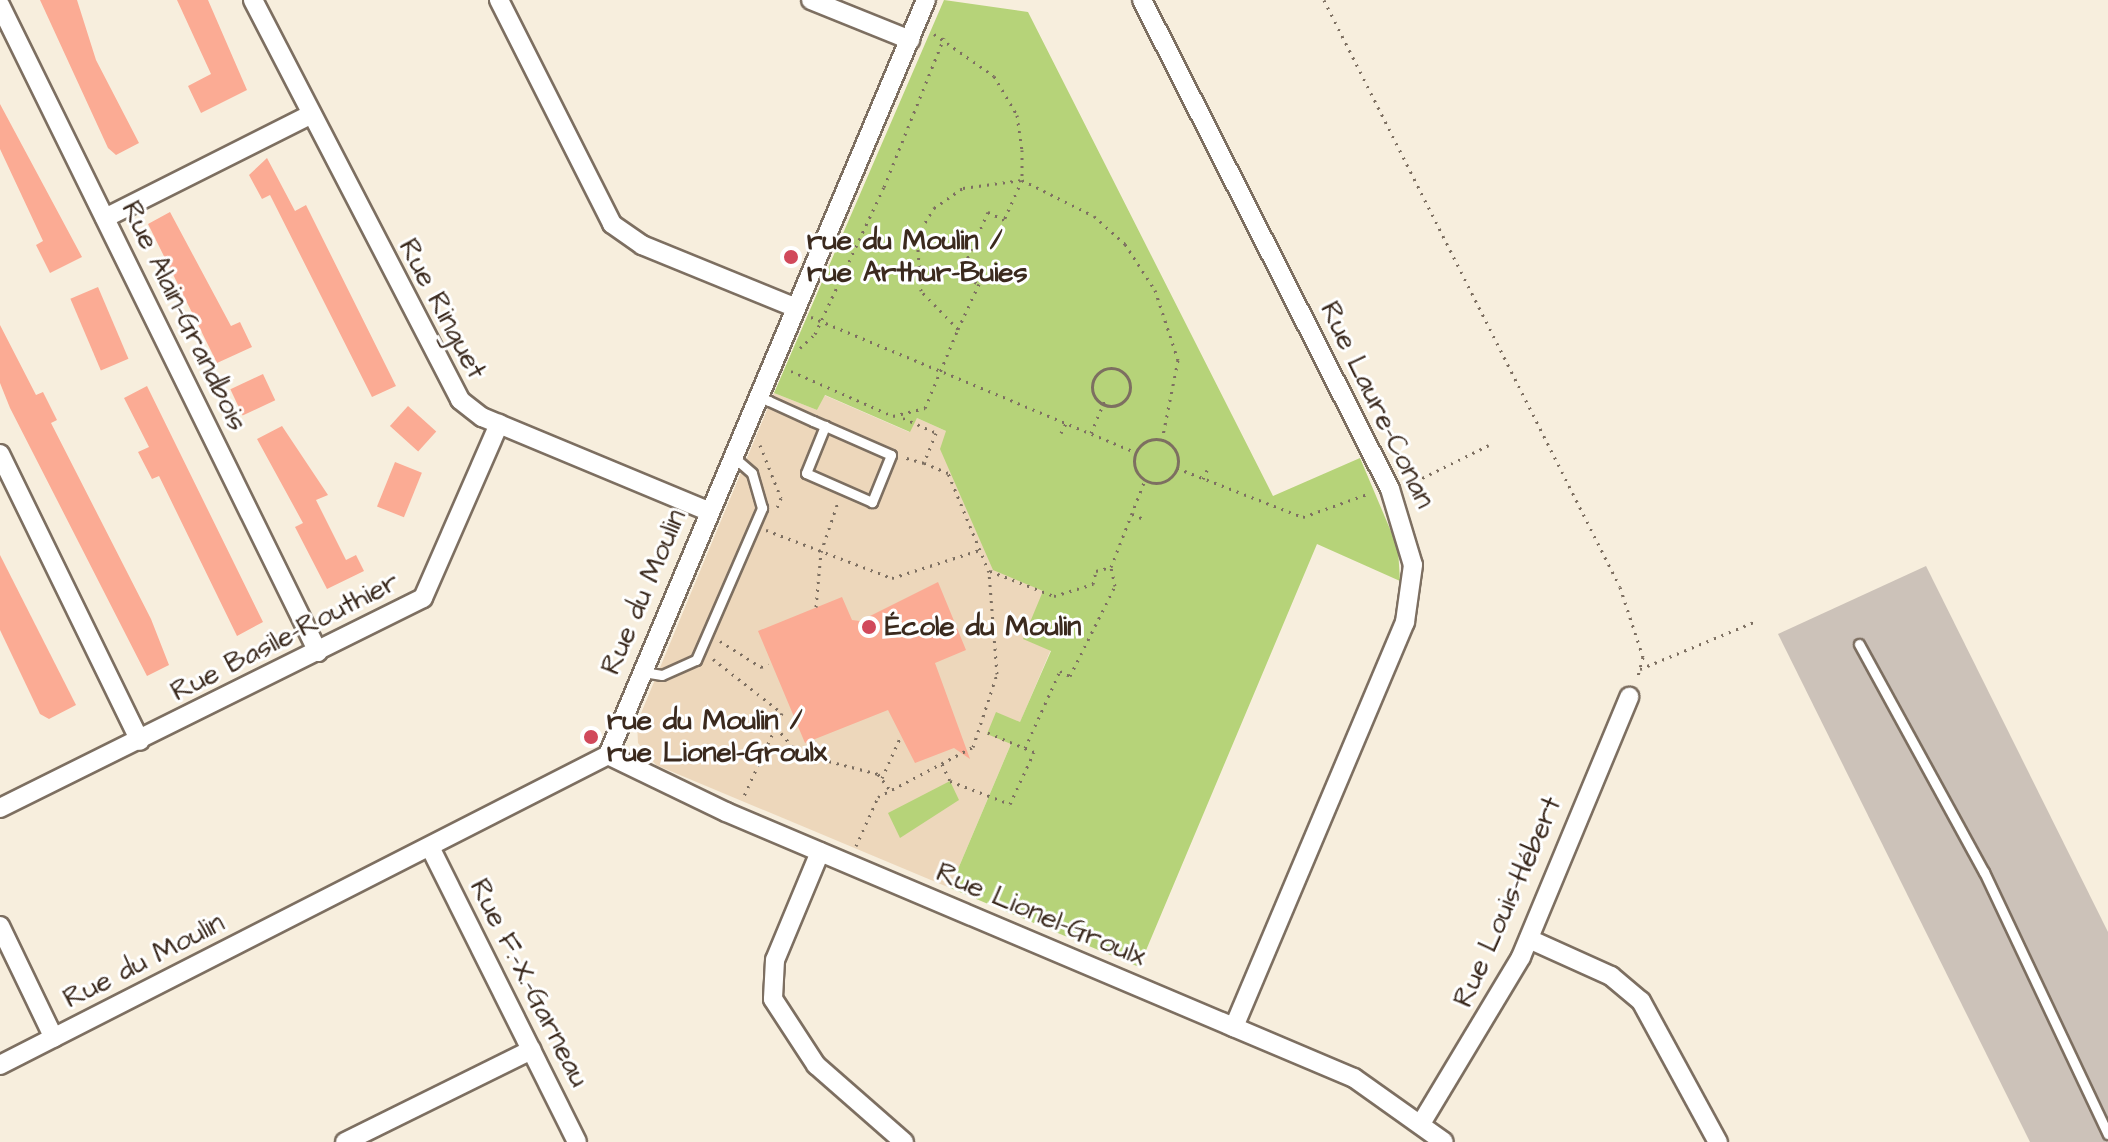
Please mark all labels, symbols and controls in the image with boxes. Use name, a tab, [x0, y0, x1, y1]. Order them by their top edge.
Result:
street label: Rue Alain-Grandbois	[114, 196, 254, 436]
place label: rue du Moulin / rue Arthur-Buies	[807, 224, 1028, 290]
street label: Rue Ringuet	[391, 233, 493, 385]
marker: rue du Moulin / rue Arthur-Buies	[782, 248, 800, 266]
street label: Rue Laure-Conan	[1312, 296, 1442, 514]
street label: Rue du Moulin	[594, 504, 694, 680]
street label: Rue Basile-Routhier	[165, 565, 405, 709]
place label: École du Moulin	[885, 610, 1081, 644]
marker: École du Moulin	[860, 618, 878, 636]
place label: rue du Moulin / rue Lionel-Groulx	[607, 704, 827, 770]
marker: rue du Moulin / rue Lionel-Groulx	[582, 728, 600, 746]
street label: Rue Louis-Hébert	[1447, 792, 1569, 1012]
street label: Rue Lionel-Groulx	[931, 856, 1151, 974]
street label: Rue F.-X.-Garneau	[462, 873, 596, 1093]
street label: Rue du Moulin	[58, 906, 230, 1016]

